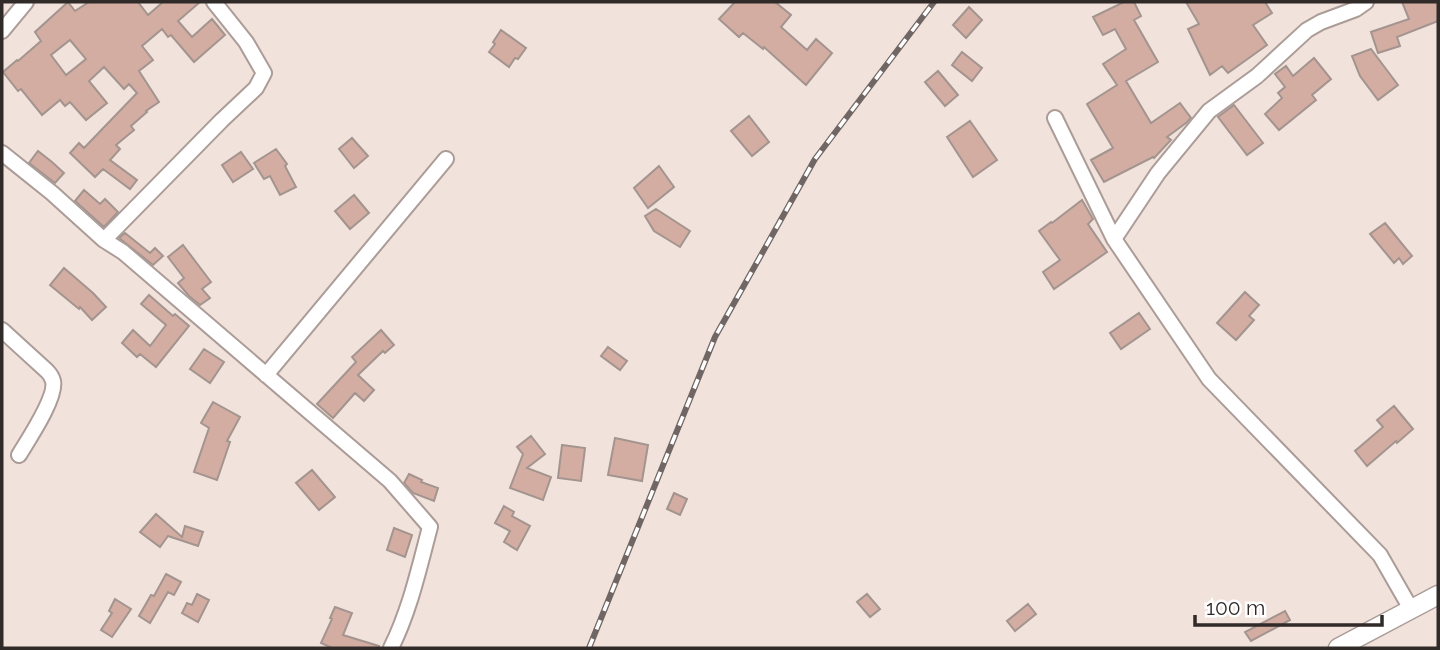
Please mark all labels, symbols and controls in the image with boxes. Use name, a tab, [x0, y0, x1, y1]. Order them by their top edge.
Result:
scale bar	[1195, 584, 1382, 628]
text: 100 m	[1206, 595, 1265, 620]

